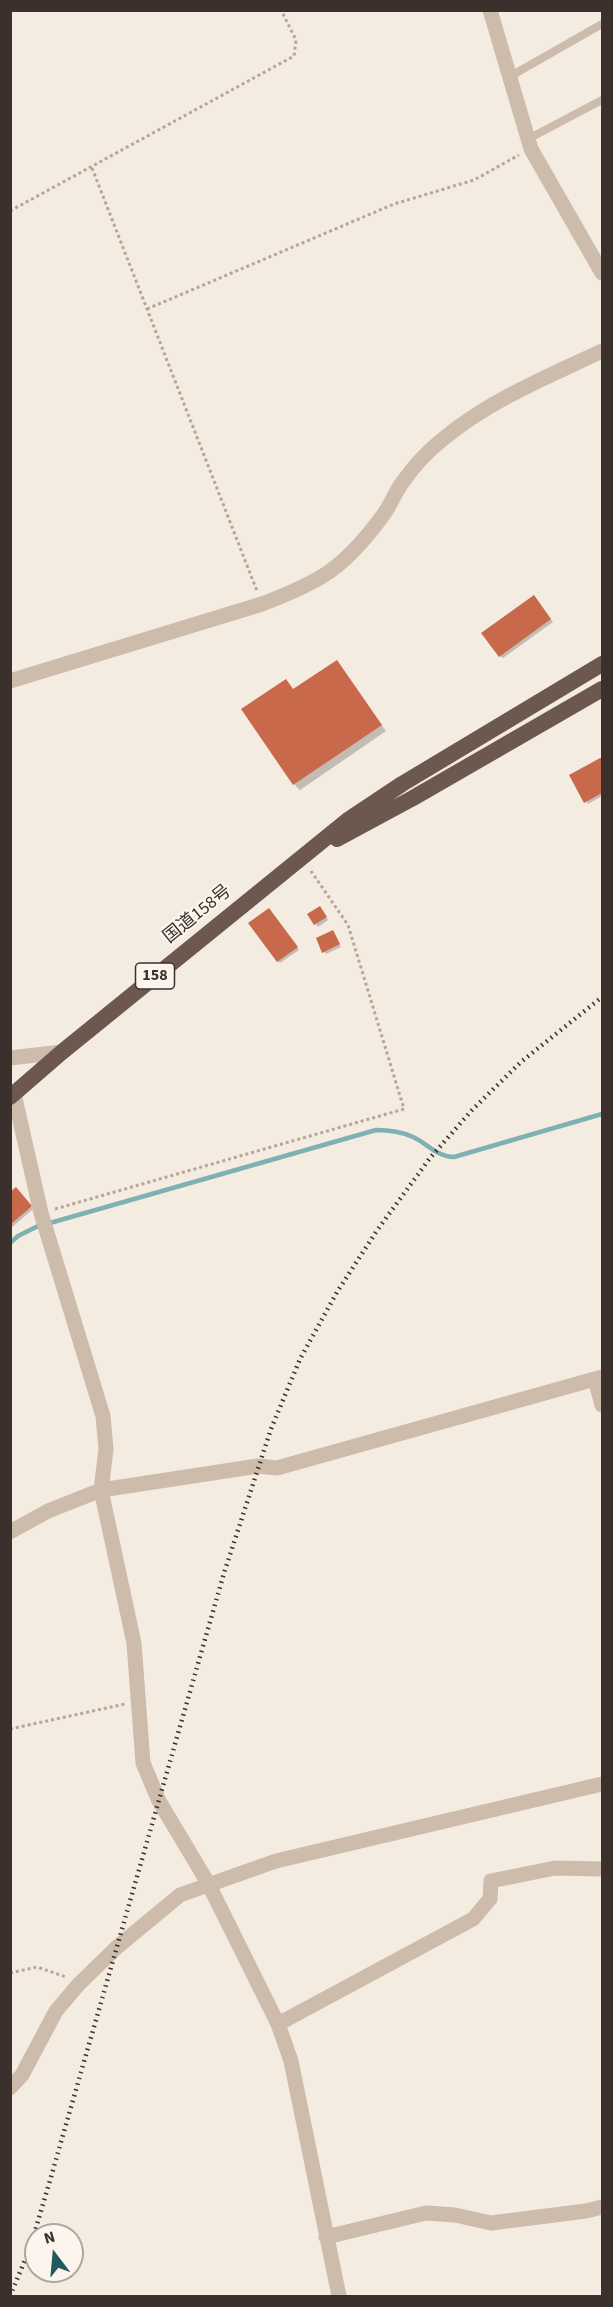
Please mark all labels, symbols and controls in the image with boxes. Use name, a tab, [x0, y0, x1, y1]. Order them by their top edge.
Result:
street label: 国道158号	[160, 881, 236, 949]
road number: 158	[136, 963, 174, 989]
north arrow	[24, 2223, 84, 2283]
text: N	[41, 2226, 58, 2250]

